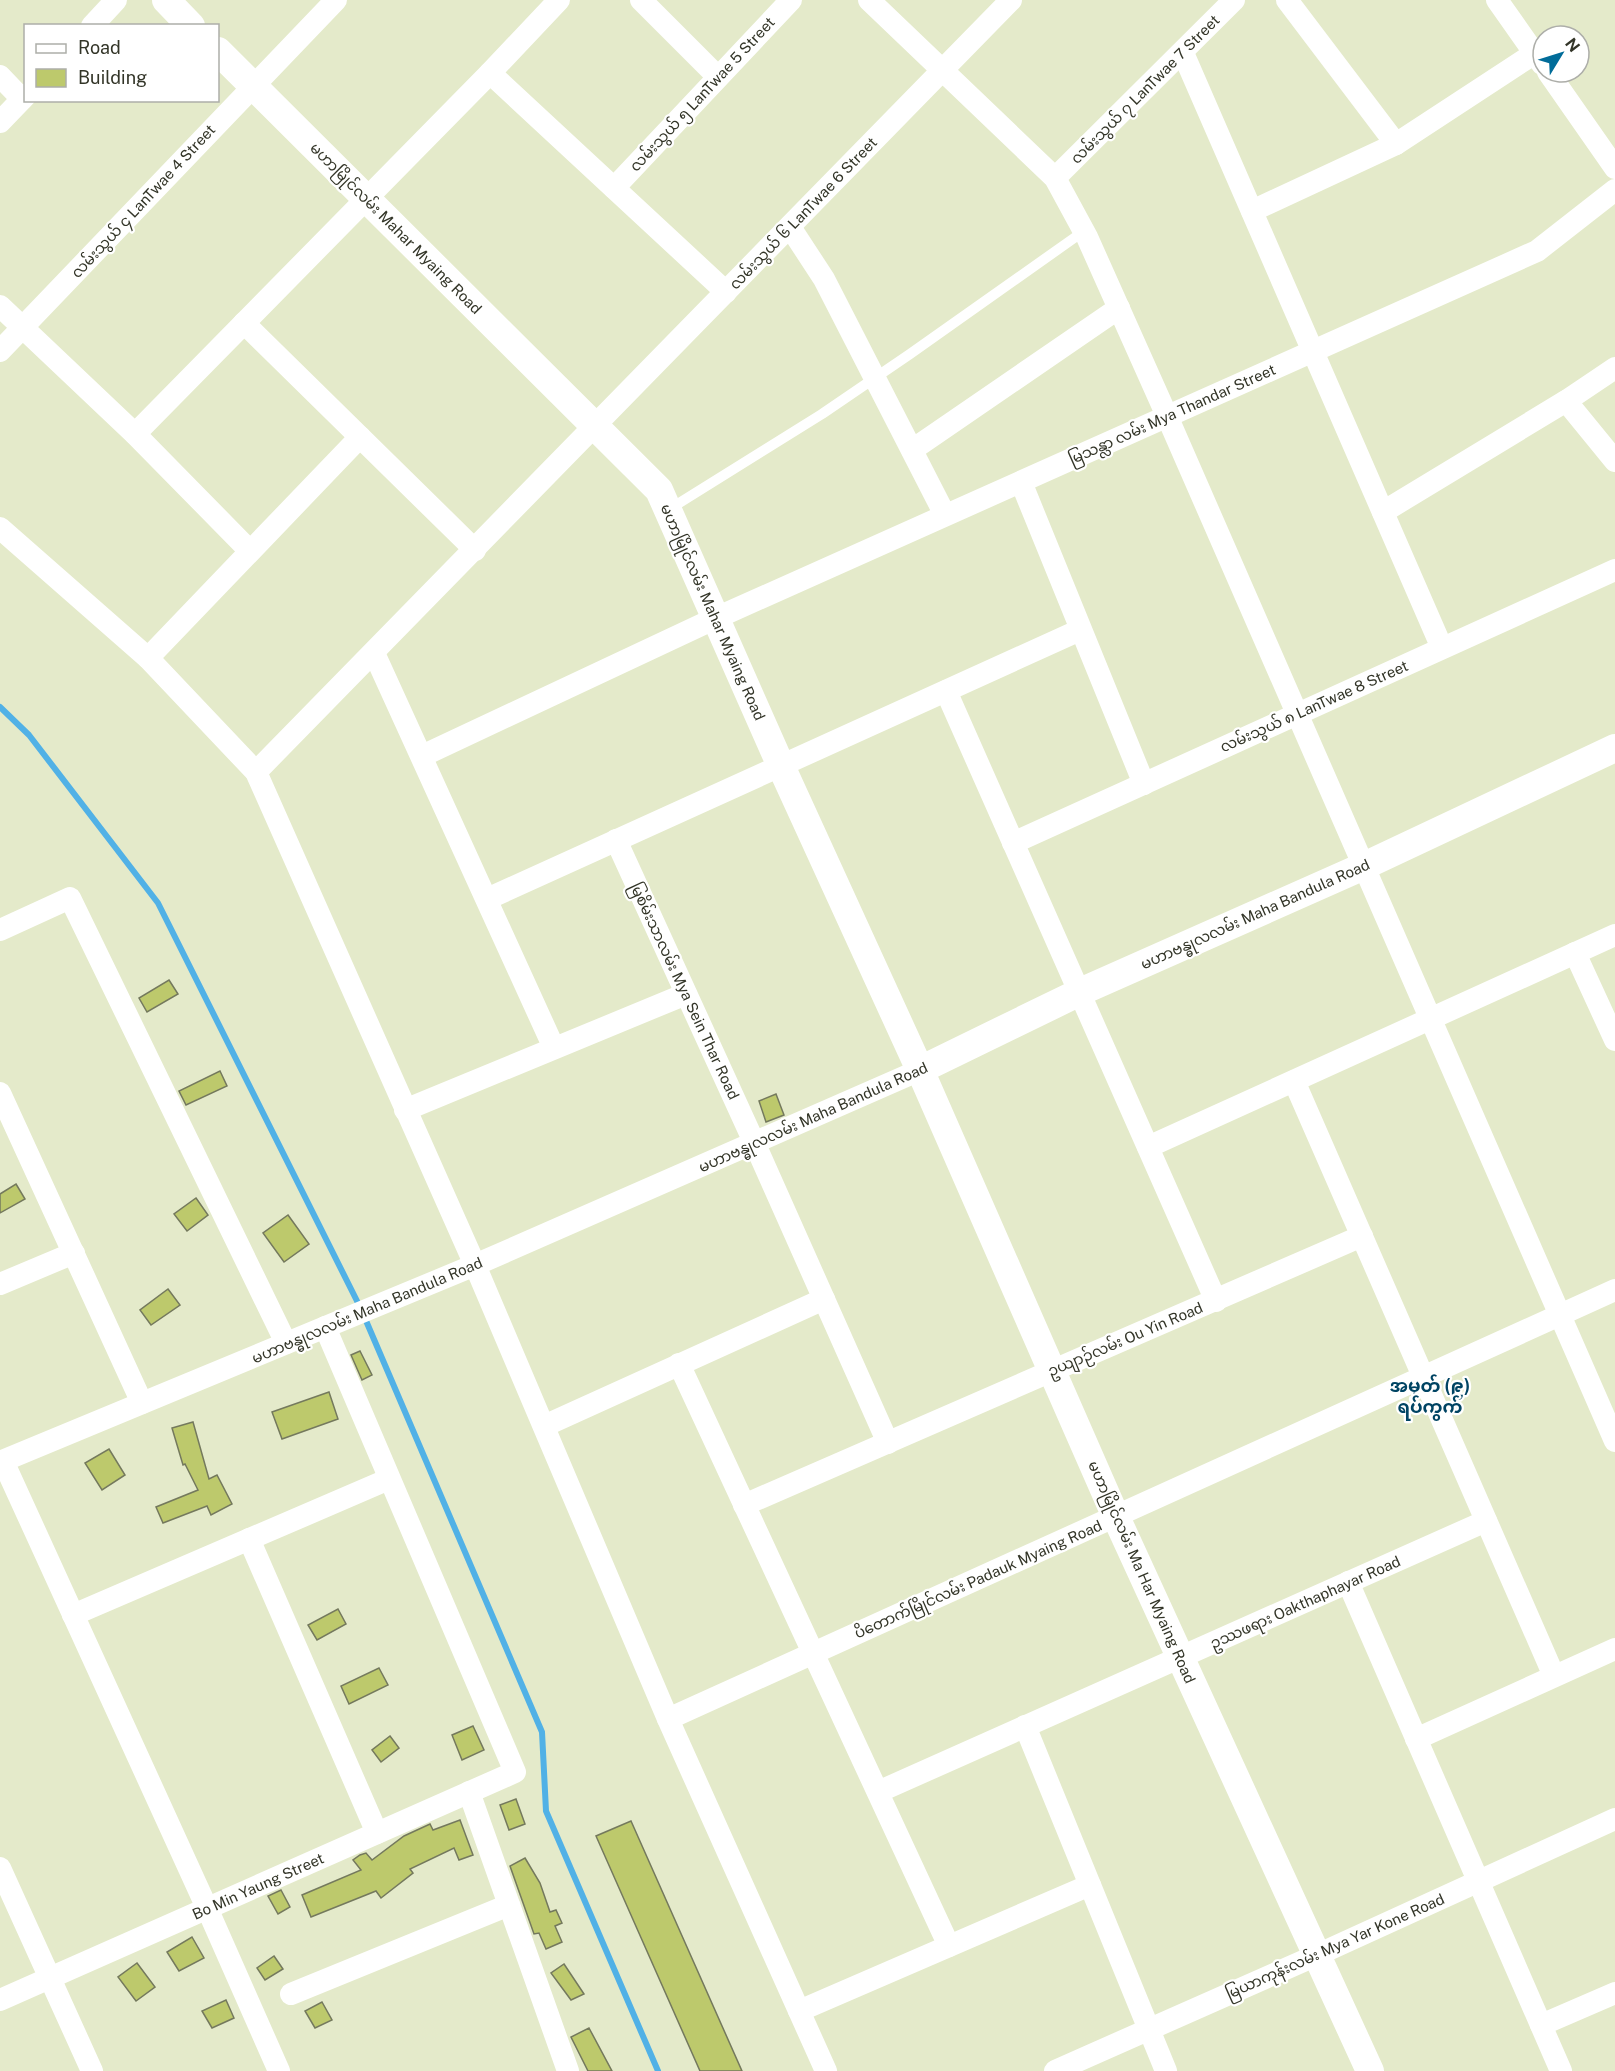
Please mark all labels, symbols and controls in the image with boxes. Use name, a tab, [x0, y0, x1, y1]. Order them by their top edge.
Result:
street label: လမ်းသွယ် ၇ LanTwae 7 Street	[1066, 10, 1226, 170]
street label: လမ်းသွယ် ၅ LanTwae 5 Street	[625, 13, 781, 177]
legend	[24, 24, 219, 102]
north arrow	[1531, 24, 1591, 84]
text: N	[1561, 34, 1584, 56]
text: Road	[78, 37, 121, 58]
text: Building	[78, 67, 147, 88]
street label: လမ်းသွယ် ၄ LanTwae 4 Street	[67, 120, 222, 284]
street label: လမ်းသွယ် ၆ LanTwae 6 Street	[725, 133, 882, 295]
street label: မဟာမြိုင်လမ်း Mahar Myaing Road	[304, 138, 486, 320]
street label: မြသန္လာ လမ်း Mya Thandar Street	[1066, 360, 1280, 471]
street label: မဟာမြိုင်လမ်း Mahar Myaing Road	[654, 501, 770, 725]
street label: လမ်းသွယ် ၈ LanTwae 8 Street	[1217, 656, 1412, 758]
street label: မဟာဗန္ဓုလလမ်း Maha Bandula Road	[1137, 855, 1374, 976]
street label: မြစိမ်းသာလမ်း Mya Sein Thar Road	[624, 880, 744, 1104]
street label: မဟာဗန္ဓုလလမ်း Maha Bandula Road	[695, 1058, 932, 1179]
street label: မဟာဗန္ဓုလလမ်း Maha Bandula Road	[249, 1253, 487, 1370]
street label: ဥယျာဉ်လမ်း Ou Yin Road	[1044, 1298, 1207, 1383]
district label: အမှတ် (၉) ရပ်ကွက်	[1390, 1374, 1470, 1421]
street label: မဟာမြိုင်လမ်း Ma Har Myaing Road	[1081, 1458, 1200, 1688]
street label: ပိတောက်မြိုင်လမ်း Padauk Myaing Road	[851, 1516, 1106, 1645]
street label: ဥဿဖရား Oakthaphayar Road	[1207, 1552, 1404, 1655]
street label: Bo Min Yaung Street	[190, 1849, 327, 1923]
street label: မြယာကုန်းလမ်း Mya Yar Kone Road	[1223, 1889, 1448, 2006]

